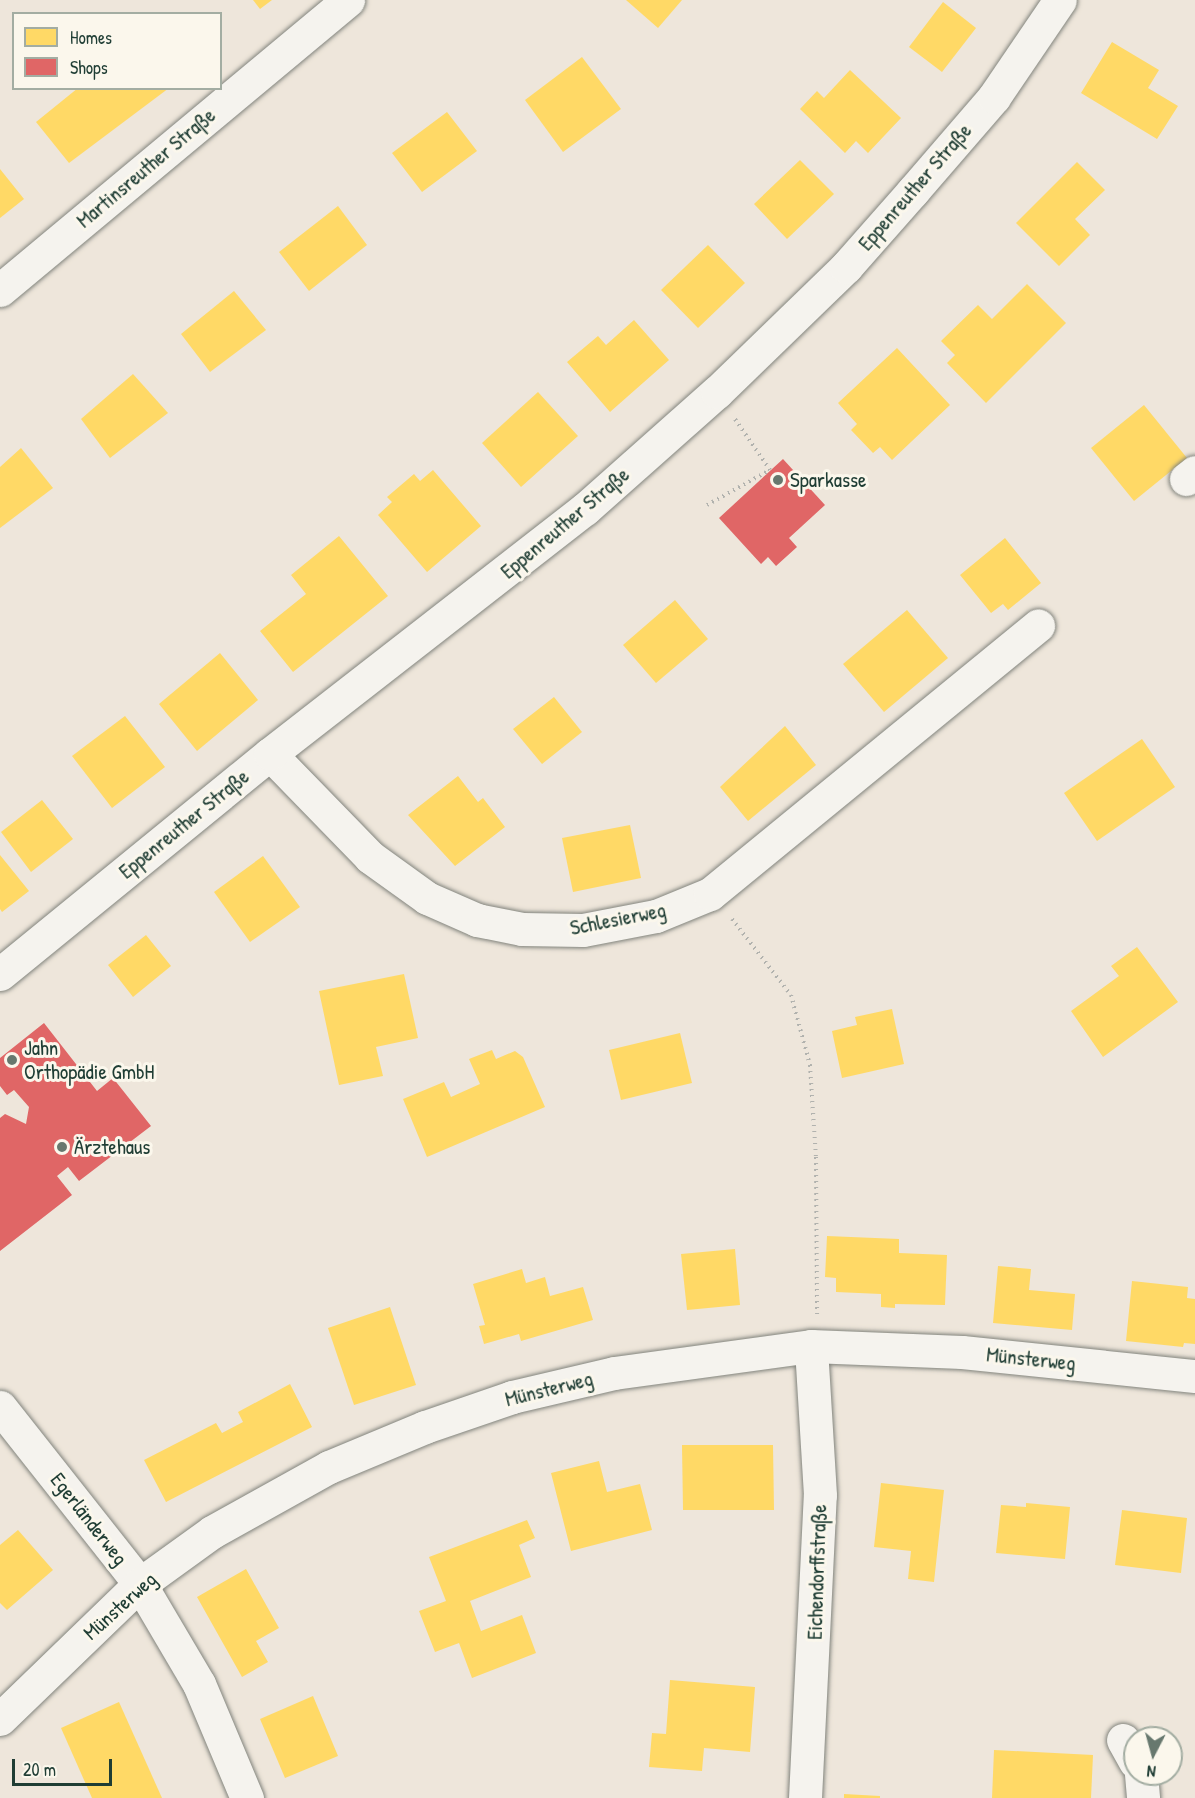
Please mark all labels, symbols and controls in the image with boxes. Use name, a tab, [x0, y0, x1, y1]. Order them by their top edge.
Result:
legend	[12, 12, 222, 90]
text: Homes	[70, 25, 112, 50]
text: Shops	[70, 55, 108, 80]
street label: Martinsreuther Straße	[72, 103, 220, 233]
street label: Eppenreuther Straße	[853, 118, 977, 256]
street label: Eppenreuther Straße	[496, 462, 634, 584]
place label: Sparkasse	[790, 467, 866, 493]
marker: Sparkasse	[771, 473, 785, 487]
street label: Eppenreuther Straße	[114, 764, 254, 884]
street label: Schlesierweg	[568, 897, 668, 941]
place label: Jahn Orthopädie GmbH	[24, 1035, 154, 1085]
marker: Jahn Orthopädie GmbH	[5, 1053, 19, 1067]
place label: Ärztehaus	[74, 1134, 150, 1160]
marker: Ärztehaus	[55, 1140, 69, 1154]
street label: Münsterweg	[985, 1342, 1077, 1376]
street label: Münsterweg	[502, 1366, 596, 1412]
street label: Egerländerweg	[45, 1468, 133, 1570]
street label: Eichendorffstraße	[802, 1504, 832, 1640]
street label: Münsterweg	[78, 1567, 162, 1645]
north arrow	[1123, 1726, 1183, 1786]
scale bar	[15, 1747, 116, 1785]
text: 20 m	[23, 1757, 56, 1782]
text: N	[1146, 1761, 1157, 1783]

